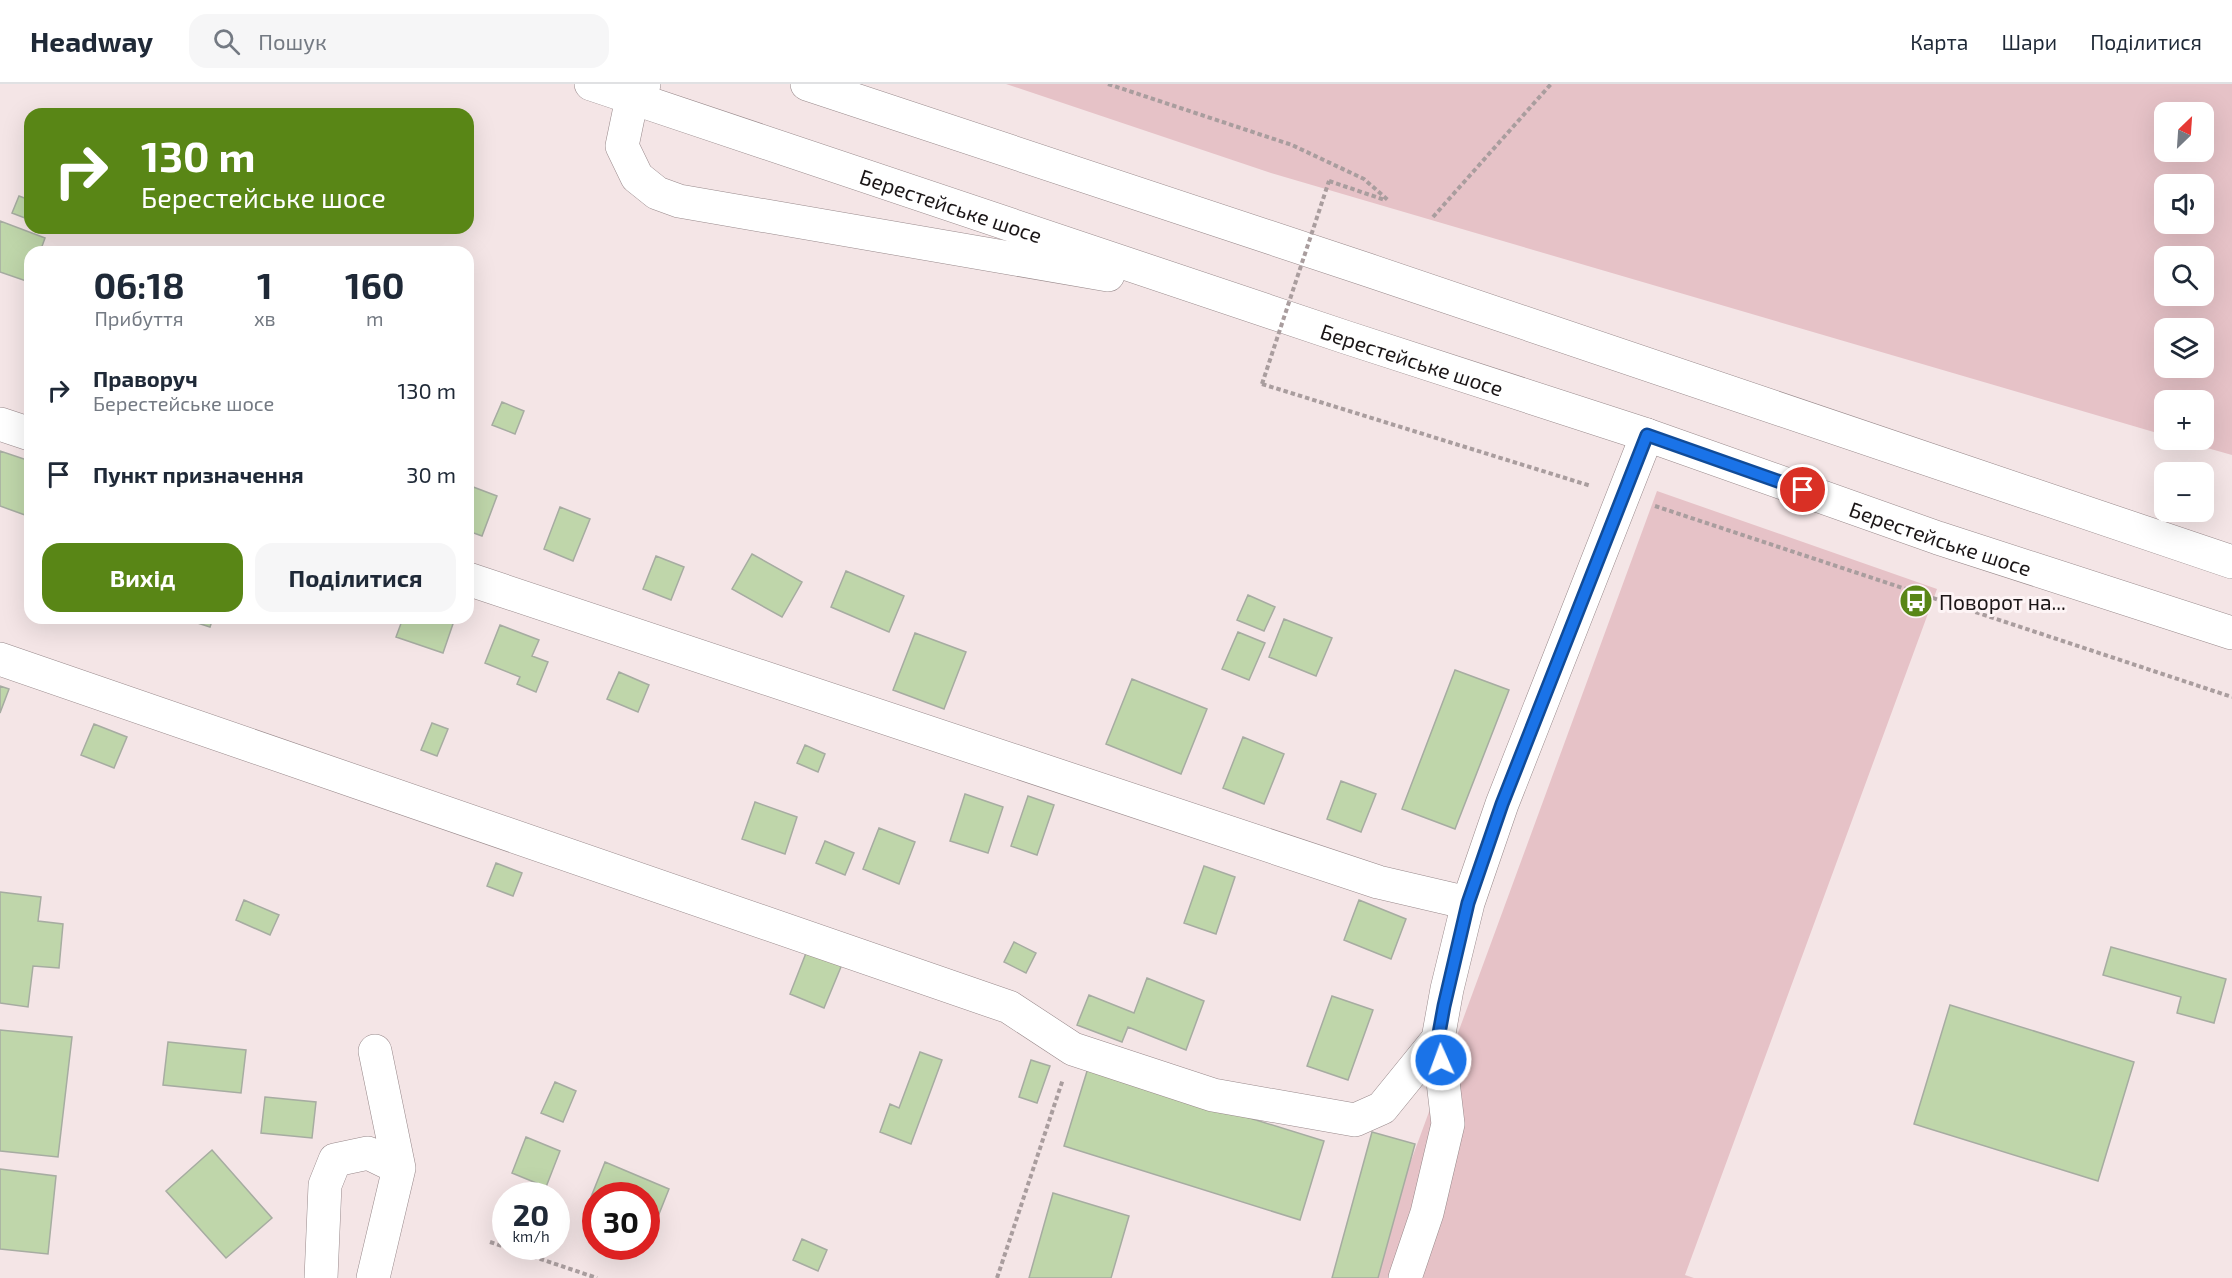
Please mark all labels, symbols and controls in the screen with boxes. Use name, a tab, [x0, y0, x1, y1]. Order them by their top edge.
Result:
search box	[189, 14, 609, 68]
text: Headway	[30, 24, 153, 58]
icon: search	[210, 25, 243, 58]
text: Пошук	[258, 28, 327, 54]
text: Карта	[1910, 29, 1968, 54]
text: Шари	[2001, 29, 2057, 54]
text: Поділитися	[2090, 29, 2202, 54]
north arrow	[2154, 102, 2214, 162]
map controls	[2154, 102, 2214, 522]
text: 130 m	[141, 130, 256, 180]
icon: right	[42, 132, 120, 210]
street label: Берестейське шосе	[857, 163, 1046, 247]
button: sound	[2154, 174, 2214, 234]
text: Берестейське шосе	[141, 181, 386, 213]
button: search	[2154, 246, 2214, 306]
text: 06:18	[93, 263, 185, 306]
text: 1	[257, 263, 273, 306]
text: 160	[345, 263, 405, 306]
text: Прибуття	[94, 306, 184, 330]
text: хв	[254, 306, 276, 330]
text: m	[366, 306, 384, 330]
street label: Берестейське шосе	[1318, 317, 1507, 400]
button: layers	[2154, 318, 2214, 378]
text: Праворуч	[93, 365, 198, 391]
icon: right	[42, 374, 75, 407]
text: 130 m	[398, 377, 456, 403]
button: +	[2154, 390, 2214, 450]
text: Берестейське шосе	[93, 391, 274, 415]
icon: arrive	[42, 458, 75, 491]
text: Пункт призначення	[93, 461, 304, 487]
text: 30 m	[406, 461, 456, 487]
button: −	[2154, 462, 2214, 522]
pin	[1777, 464, 1828, 515]
icon: arrive	[1786, 473, 1819, 506]
street label: Берестейське шосе	[1846, 495, 2035, 580]
button: Вихід	[42, 543, 243, 612]
button: Поділитися	[255, 543, 456, 612]
bus stop icon: Поворот на...	[1898, 583, 1934, 619]
place label: Поворот на...	[1939, 589, 2066, 614]
position arrow	[1409, 1028, 1473, 1092]
speed limit sign: 30	[582, 1182, 660, 1260]
text: 20	[513, 1196, 549, 1232]
text: km/h	[512, 1227, 550, 1245]

